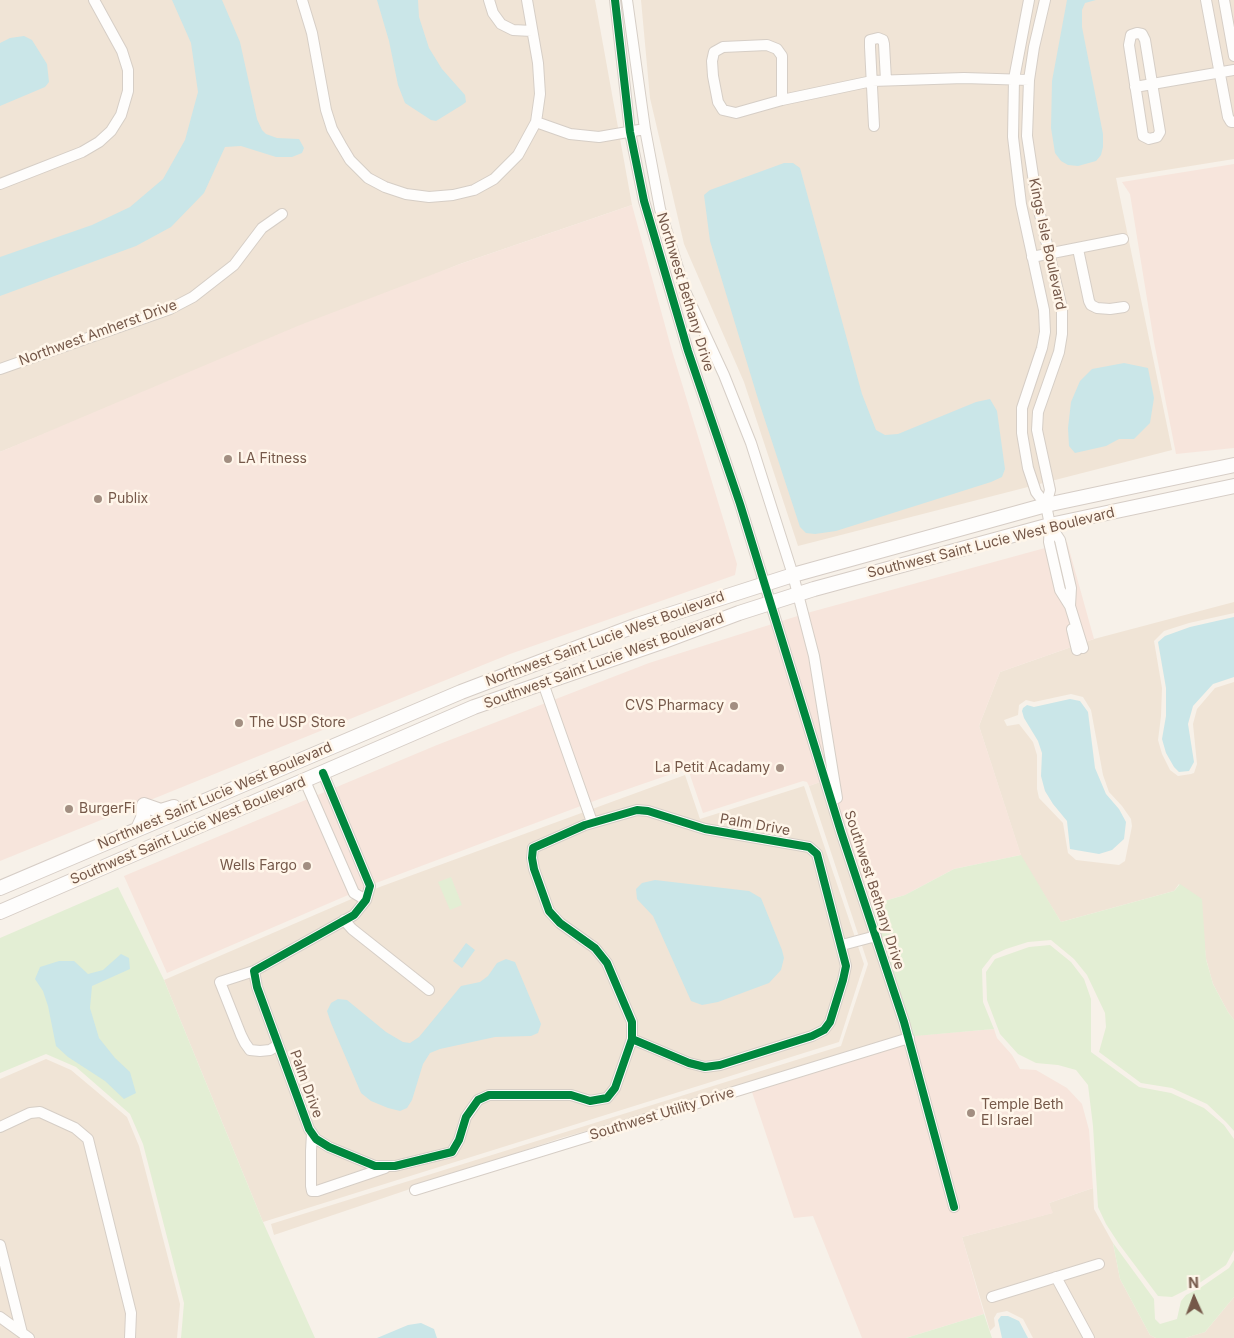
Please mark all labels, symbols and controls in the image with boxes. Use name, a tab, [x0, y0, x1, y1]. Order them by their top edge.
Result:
street label: Kings Isle Boulevard	[1025, 177, 1069, 311]
street label: Northwest Bethany Drive	[653, 211, 717, 373]
street label: Northwest Amherst Drive	[17, 297, 179, 369]
place label: LA Fitness	[238, 451, 307, 467]
marker: LA Fitness	[222, 453, 234, 465]
place label: Publix	[108, 491, 148, 507]
marker: Publix	[92, 493, 104, 505]
street label: Southwest Saint Lucie West Boulevard	[866, 504, 1116, 582]
street label: Northwest Saint Lucie West Boulevard	[483, 588, 727, 690]
street label: Southwest Saint Lucie West Boulevard	[482, 610, 726, 712]
place label: CVS Pharmacy	[625, 698, 724, 714]
marker: CVS Pharmacy	[728, 700, 740, 712]
place label: The USP Store	[249, 715, 346, 731]
marker: The USP Store	[233, 717, 245, 729]
street label: Northwest Saint Lucie West Boulevard	[95, 739, 335, 853]
place label: La Petit Acadamy	[655, 760, 770, 776]
marker: La Petit Acadamy	[774, 762, 786, 774]
street label: Southwest Saint Lucie West Boulevard	[68, 774, 308, 888]
place label: BurgerFi	[79, 801, 135, 817]
marker: BurgerFi	[63, 803, 75, 815]
street label: Southwest Bethany Drive	[840, 808, 908, 972]
street label: Palm Drive	[719, 811, 791, 839]
place label: Wells Fargo	[220, 858, 297, 874]
marker: Wells Fargo	[301, 860, 313, 872]
street label: Palm Drive	[286, 1048, 326, 1120]
street label: Southwest Utility Drive	[588, 1084, 736, 1144]
place label: Temple Beth El Israel	[981, 1097, 1064, 1130]
marker: Temple Beth El Israel	[965, 1107, 977, 1119]
north arrow	[1169, 1273, 1219, 1323]
text: N	[1188, 1274, 1199, 1291]

